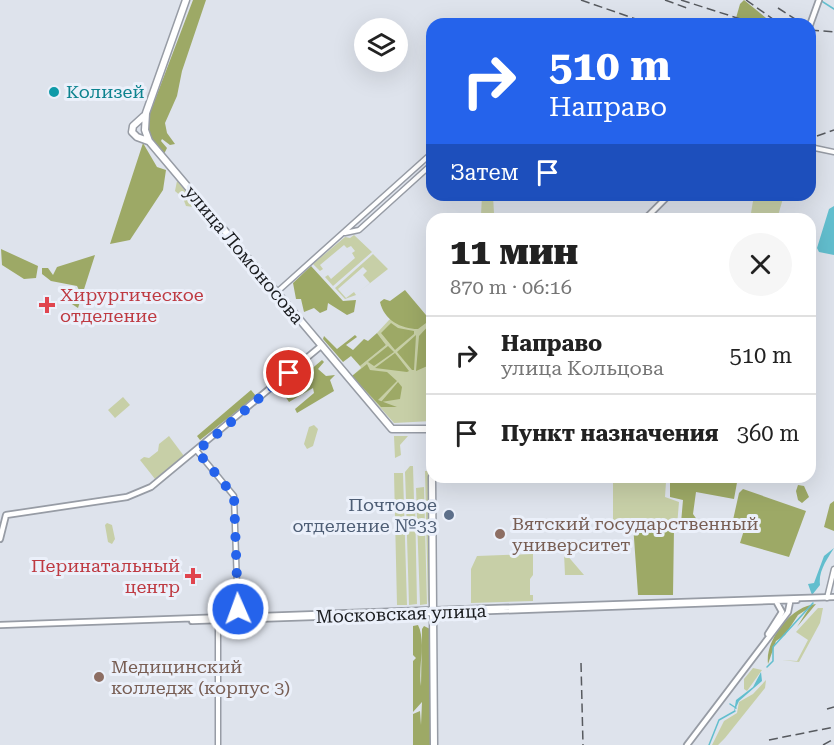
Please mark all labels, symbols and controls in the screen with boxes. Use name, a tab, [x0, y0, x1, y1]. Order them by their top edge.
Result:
map controls	[354, 18, 408, 72]
button: layers	[354, 18, 408, 72]
text: 510 m	[549, 41, 671, 90]
icon: right	[450, 42, 528, 120]
place label: Колизей	[66, 81, 145, 102]
marker: Колизей	[47, 85, 61, 99]
text: Направо	[549, 91, 667, 123]
icon: arrive	[531, 156, 564, 189]
text: Затем	[450, 160, 519, 185]
street label: улица Ломоносова	[180, 181, 309, 328]
text: 11 мин	[450, 231, 578, 273]
button: close	[729, 233, 792, 296]
text: 870 m · 06:16	[450, 275, 572, 299]
place label: Хирургическое отделение	[60, 284, 204, 326]
marker: Хирургическое отделение	[38, 296, 56, 314]
text: Направо	[501, 331, 602, 356]
icon: right	[450, 339, 483, 372]
text: 510 m	[729, 343, 792, 368]
pin	[263, 347, 314, 398]
icon: arrive	[272, 356, 305, 389]
text: улица Кольцова	[501, 356, 664, 380]
icon: arrive	[450, 417, 483, 450]
text: Пункт назначения	[501, 421, 719, 446]
text: 360 m	[737, 421, 799, 446]
place label: Почтовое отделение №33	[292, 494, 437, 536]
marker: Почтовое отделение №33	[442, 508, 456, 522]
place label: Вятский государственный университет	[512, 513, 759, 555]
marker: Вятский государственный университет	[493, 527, 507, 541]
place label: Перинатальный центр	[31, 555, 180, 597]
marker: Перинатальный центр	[184, 567, 202, 585]
position arrow	[206, 577, 270, 641]
street label: Московская улица	[315, 600, 487, 627]
place label: Медицинский колледж (корпус 3)	[111, 656, 290, 698]
marker: Медицинский колледж (корпус 3)	[92, 670, 106, 684]

